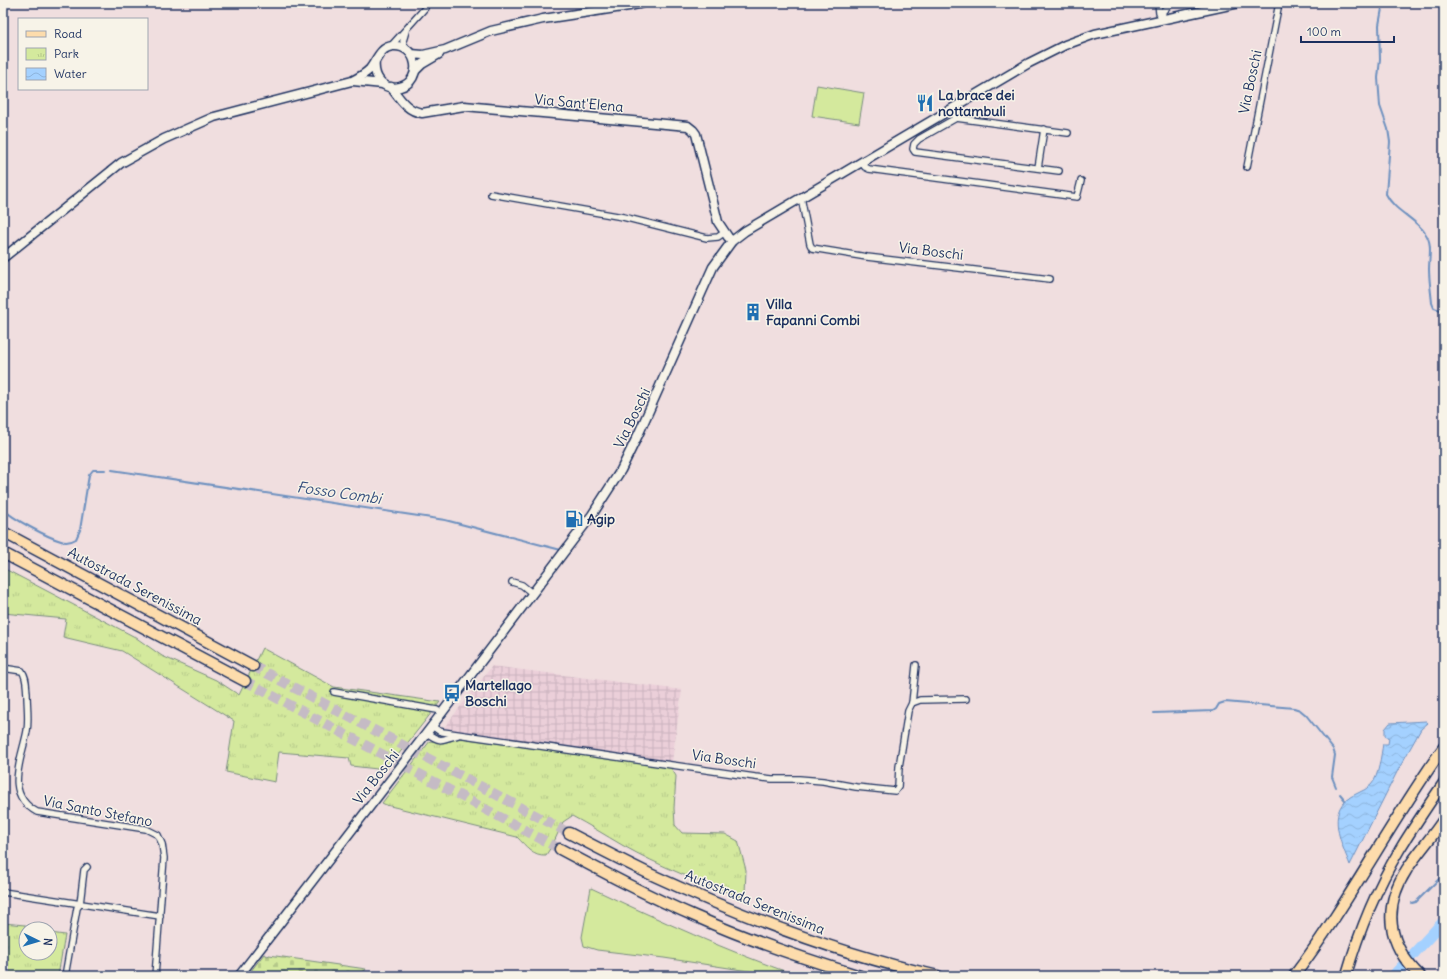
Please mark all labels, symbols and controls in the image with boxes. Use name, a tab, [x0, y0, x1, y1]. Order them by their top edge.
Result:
legend	[18, 18, 148, 90]
scale bar	[1301, 18, 1394, 44]
text: 100 m	[1307, 24, 1341, 39]
text: Road	[54, 26, 82, 41]
text: Park	[54, 46, 79, 61]
street label: Via Boschi	[1234, 48, 1266, 116]
text: Water	[54, 66, 87, 81]
place label: La brace dei nottambuli	[938, 86, 1015, 120]
street label: Via Sant'Elena	[534, 90, 624, 116]
restaurant icon: La brace dei nottambuli	[915, 93, 935, 113]
street label: Via Boschi	[898, 238, 964, 264]
place label: Villa Fapanni Combi	[766, 295, 860, 329]
building icon: Villa Fapanni Combi	[743, 302, 763, 322]
street label: Via Boschi	[610, 385, 654, 451]
water label: Fosso Combi	[296, 477, 384, 508]
fuel station icon: Agip	[564, 509, 584, 529]
place label: Agip	[587, 510, 615, 528]
street label: Autostrada Serenissima	[65, 543, 205, 629]
place label: Martellago Boschi	[465, 676, 532, 710]
bus stop icon: Martellago Boschi	[442, 683, 462, 703]
street label: Via Boschi	[349, 746, 403, 808]
street label: Via Boschi	[691, 746, 757, 772]
street label: Via Santo Stefano	[42, 792, 154, 830]
street label: Autostrada Serenissima	[682, 866, 828, 938]
north arrow	[18, 921, 58, 961]
text: N	[41, 937, 55, 946]

